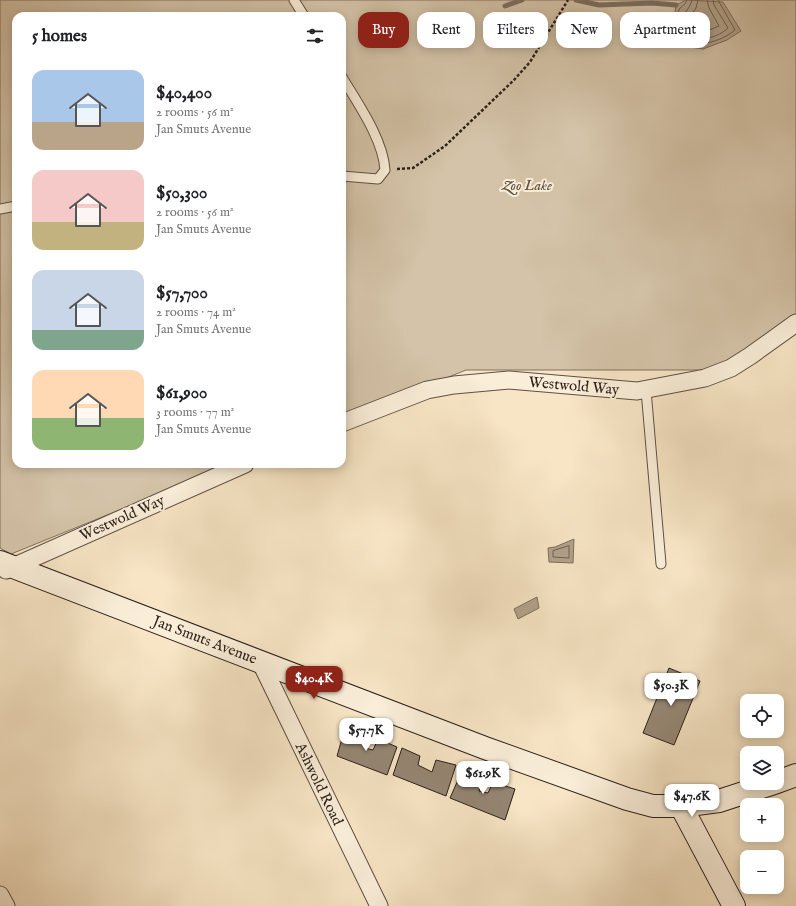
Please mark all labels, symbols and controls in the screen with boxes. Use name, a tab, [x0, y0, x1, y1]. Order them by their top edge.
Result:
chip: Buy	[358, 12, 409, 48]
chip: Rent	[417, 12, 475, 48]
chip: Filters	[483, 12, 548, 48]
chip: New	[556, 12, 612, 48]
chip: Apartment	[620, 12, 710, 48]
icon: filters	[304, 25, 326, 47]
text: 5 homes	[32, 26, 87, 47]
text: $40,400	[156, 83, 212, 104]
icon: home	[64, 86, 112, 134]
text: 2 rooms · 56 m²	[156, 104, 234, 121]
text: Jan Smuts Avenue	[156, 121, 251, 138]
park label: Zoo Lake	[500, 176, 552, 196]
text: $50,300	[156, 183, 207, 204]
icon: home	[64, 186, 112, 234]
text: 2 rooms · 56 m²	[156, 204, 234, 221]
text: Jan Smuts Avenue	[156, 221, 251, 238]
text: $57,700	[156, 283, 208, 304]
icon: home	[64, 286, 112, 334]
text: 2 rooms · 74 m²	[156, 304, 236, 321]
text: Jan Smuts Avenue	[156, 321, 251, 338]
street label: Westwold Way	[528, 373, 621, 399]
text: $61,900	[156, 383, 207, 404]
icon: home	[64, 386, 112, 434]
text: 3 rooms · 77 m²	[156, 404, 234, 421]
text: Jan Smuts Avenue	[156, 421, 251, 438]
street label: Westwold Way	[77, 491, 168, 545]
street label: Jan Smuts Avenue	[148, 611, 260, 669]
pin: $40.4K	[281, 666, 347, 700]
text: $40.4K	[295, 670, 333, 687]
pin: $50.3K	[638, 673, 704, 707]
text: $50.3K	[653, 677, 689, 694]
map controls	[740, 694, 784, 894]
button: locate	[740, 694, 784, 738]
pin: $57.7K	[333, 718, 399, 752]
text: $57.7K	[348, 722, 384, 739]
street label: Ashwold Road	[290, 738, 348, 830]
button: layers	[740, 746, 784, 790]
pin: $61.9K	[450, 761, 516, 795]
text: $61.9K	[465, 765, 501, 782]
pin: $47.6K	[659, 784, 725, 818]
text: $47.6K	[674, 788, 710, 805]
button: +	[740, 798, 784, 842]
button: −	[740, 850, 784, 894]

